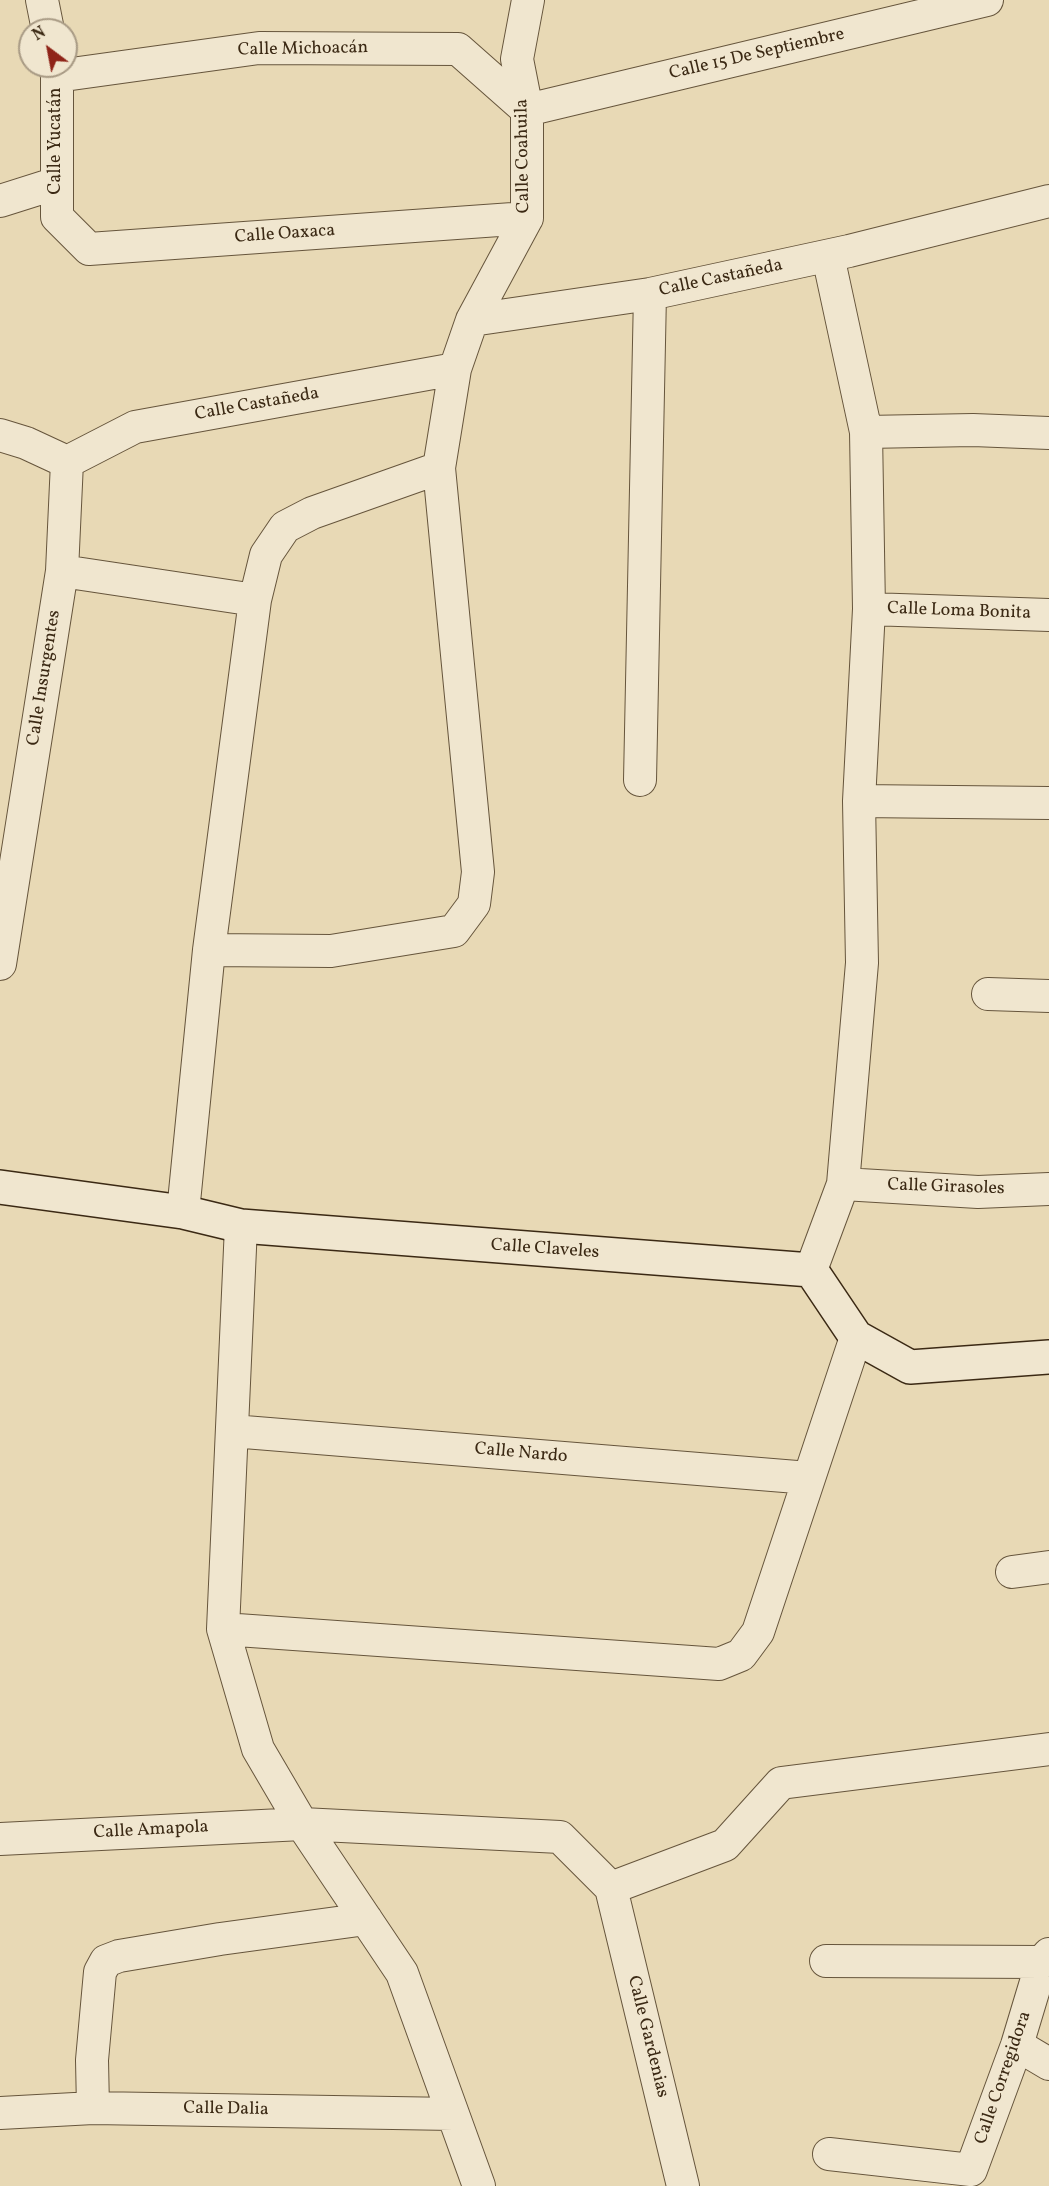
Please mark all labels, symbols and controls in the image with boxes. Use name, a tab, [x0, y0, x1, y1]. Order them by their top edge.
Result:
north arrow	[18, 18, 78, 78]
text: N	[29, 22, 50, 47]
street label: Calle 15 De Septiembre	[667, 24, 847, 86]
street label: Calle Michoacán	[238, 38, 368, 62]
street label: Calle Yucatán	[46, 88, 68, 194]
street label: Calle Coahuila	[512, 99, 536, 213]
street label: Calle Oaxaca	[234, 221, 336, 249]
street label: Calle Castañeda	[657, 255, 785, 303]
street label: Calle Castañeda	[193, 383, 321, 427]
street label: Calle Loma Bonita	[887, 599, 1031, 625]
street label: Calle Insurgentes	[24, 609, 66, 747]
street label: Calle Girasoles	[887, 1175, 1005, 1201]
street label: Calle Claveles	[490, 1235, 600, 1265]
street label: Calle Nardo	[474, 1439, 568, 1469]
street label: Calle Amapola	[93, 1817, 209, 1845]
street label: Calle Gardenias	[621, 1974, 673, 2100]
street label: Calle Corregidora	[971, 2009, 1037, 2147]
street label: Calle Dalia	[183, 2098, 269, 2122]

